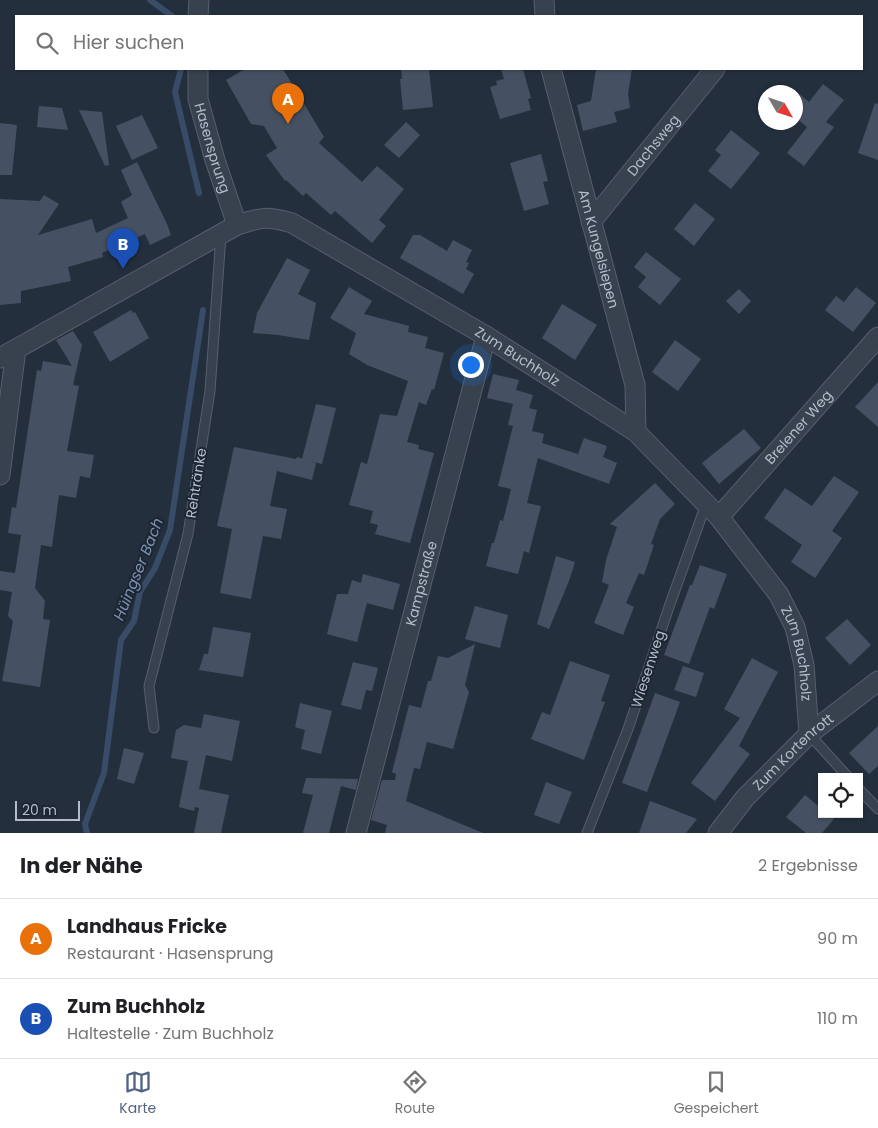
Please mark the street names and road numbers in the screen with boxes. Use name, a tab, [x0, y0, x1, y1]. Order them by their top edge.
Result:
street label: Hasensprung	[189, 100, 236, 196]
street label: Dachsweg	[622, 110, 684, 180]
street label: Am Kungelsiepen	[573, 187, 624, 310]
street label: Zum Buchholz	[471, 322, 564, 391]
street label: Brelener Weg	[760, 386, 837, 469]
street label: Rehtränke	[181, 446, 211, 520]
street label: Kampstraße	[401, 538, 442, 628]
street label: Zum Buchholz	[776, 602, 817, 702]
street label: Wiesenweg	[626, 628, 670, 710]
street label: Zum Kortenrott	[748, 709, 838, 795]

